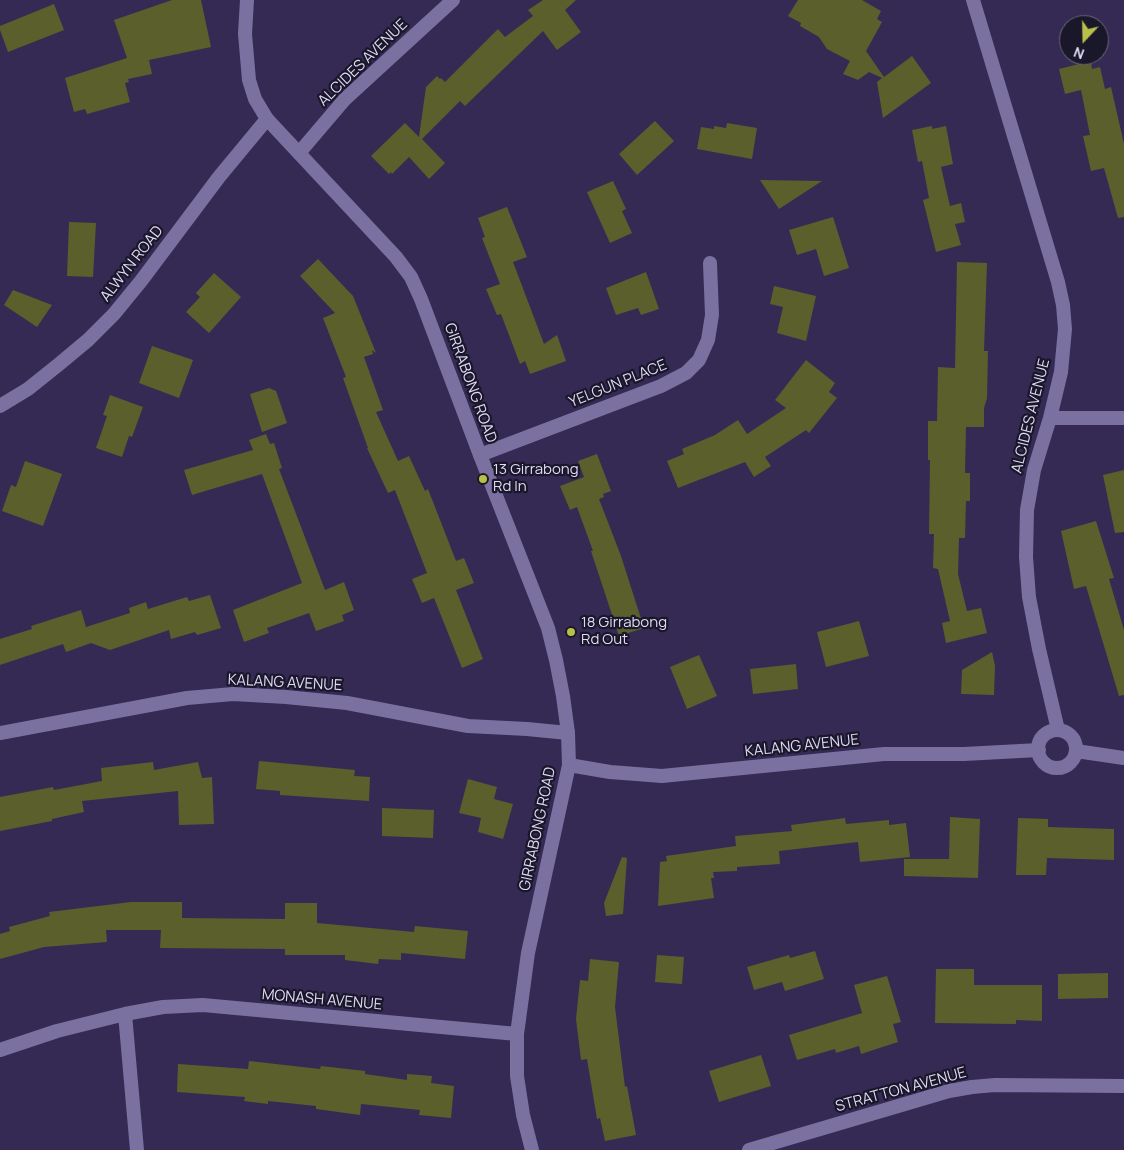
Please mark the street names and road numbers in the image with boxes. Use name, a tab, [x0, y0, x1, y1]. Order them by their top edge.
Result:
street label: ALCIDES AVENUE	[315, 16, 411, 110]
street label: ALWYN ROAD	[97, 223, 167, 305]
street label: GIRRABONG ROAD	[440, 321, 500, 445]
street label: YELGUN PLACE	[566, 356, 670, 412]
street label: ALCIDES AVENUE	[1008, 357, 1054, 475]
street label: KALANG AVENUE	[227, 671, 343, 695]
street label: KALANG AVENUE	[744, 731, 860, 761]
street label: GIRRABONG ROAD	[516, 766, 560, 892]
street label: MONASH AVENUE	[261, 986, 383, 1014]
street label: STRATTON AVENUE	[834, 1064, 968, 1116]

